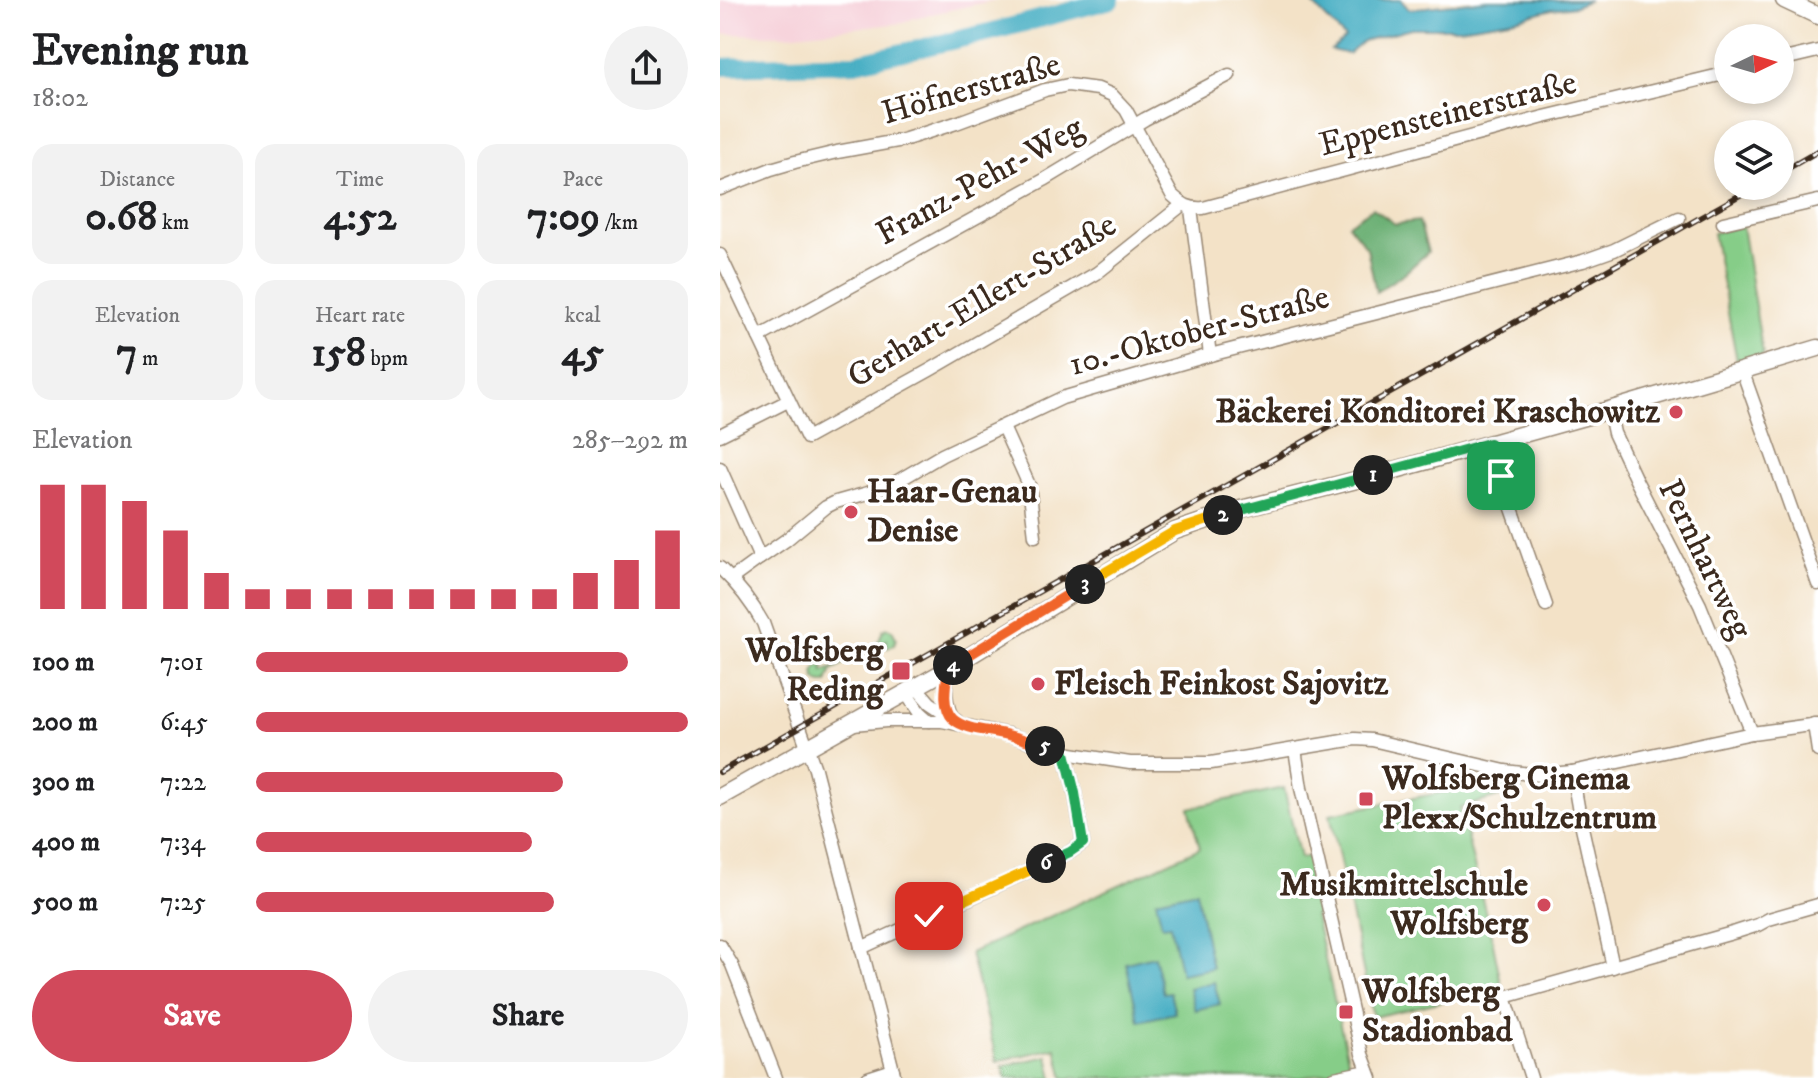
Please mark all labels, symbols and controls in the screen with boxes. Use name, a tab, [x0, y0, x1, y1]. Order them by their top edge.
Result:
text: Evening run	[32, 24, 249, 79]
north arrow	[1714, 24, 1794, 104]
map controls	[1714, 24, 1794, 200]
button: share	[604, 26, 688, 110]
street label: Höfnerstraße	[877, 44, 1065, 134]
street label: Eppensteinerstraße	[1315, 62, 1581, 166]
text: 18:02	[32, 82, 88, 115]
street label: Franz-Pehr-Weg	[869, 107, 1091, 255]
button: layers	[1714, 120, 1794, 200]
text: Distance	[99, 166, 175, 193]
text: Time	[336, 166, 384, 193]
text: Pace	[562, 166, 603, 193]
text: 0.68	[85, 193, 157, 243]
text: 4:52	[323, 193, 396, 243]
text: 7:09	[527, 193, 600, 243]
street label: Gerhart-Ellert-Straße	[840, 204, 1124, 398]
text: km	[157, 209, 189, 236]
text: /km	[600, 209, 638, 236]
street label: 10.-Oktober-Straße	[1064, 276, 1334, 386]
text: Elevation	[95, 302, 180, 329]
text: Heart rate	[315, 302, 405, 329]
text: kcal	[565, 302, 601, 329]
text: 7	[116, 329, 137, 379]
text: 158	[312, 329, 366, 379]
text: 45	[561, 329, 604, 379]
text: m	[137, 345, 158, 372]
text: bpm	[366, 345, 408, 372]
place label: Bäckerei Konditorei Kraschowitz	[1215, 391, 1660, 433]
marker: Bäckerei Konditorei Kraschowitz	[1667, 403, 1685, 421]
text: Elevation	[32, 424, 133, 457]
text: 285–292 m	[572, 424, 688, 457]
pin	[1467, 442, 1535, 510]
icon: arrive	[1479, 454, 1523, 498]
pin: 1	[1353, 455, 1393, 495]
text: 1	[1369, 461, 1377, 488]
place label: Haar-Genau Denise	[867, 471, 1037, 552]
street label: Pernhartweg	[1648, 473, 1762, 646]
pin: 2	[1203, 495, 1243, 535]
text: 2	[1218, 501, 1228, 528]
marker: Haar-Genau Denise	[842, 503, 860, 521]
pin: 3	[1065, 564, 1105, 604]
text: 3	[1081, 570, 1089, 597]
place label: Wolfsberg Reding	[745, 630, 884, 711]
pin: 4	[933, 645, 973, 685]
text: 100 m	[32, 646, 95, 679]
text: 7:01	[160, 646, 204, 679]
text: 4	[947, 651, 959, 678]
marker: Wolfsberg Reding	[890, 660, 912, 682]
place label: Fleisch Feinkost Sajovitz	[1054, 663, 1389, 705]
marker: Fleisch Feinkost Sajovitz	[1029, 675, 1047, 693]
text: 200 m	[32, 706, 98, 739]
text: 6:45	[160, 706, 208, 739]
pin: 5	[1025, 726, 1065, 766]
text: 5	[1040, 732, 1050, 759]
place label: Wolfsberg Cinema Plexx/Schulzentrum	[1381, 758, 1658, 839]
text: 300 m	[32, 766, 95, 799]
text: 7:22	[160, 766, 206, 799]
marker: Wolfsberg Cinema Plexx/Schulzentrum	[1357, 790, 1375, 808]
text: 400 m	[32, 826, 100, 859]
text: 7:34	[160, 826, 205, 859]
pin: 6	[1026, 843, 1066, 883]
text: 6	[1040, 849, 1052, 876]
place label: Musikmittelschule Wolfsberg	[1280, 864, 1529, 945]
pin	[895, 882, 963, 950]
text: 500 m	[32, 886, 98, 919]
text: 7:25	[160, 886, 206, 919]
icon: check	[907, 894, 951, 938]
marker: Musikmittelschule Wolfsberg	[1535, 896, 1553, 914]
button: Save	[32, 970, 352, 1062]
button: Share	[368, 970, 688, 1062]
place label: Wolfsberg Stadionbad	[1361, 971, 1514, 1052]
marker: Wolfsberg Stadionbad	[1337, 1003, 1355, 1021]

